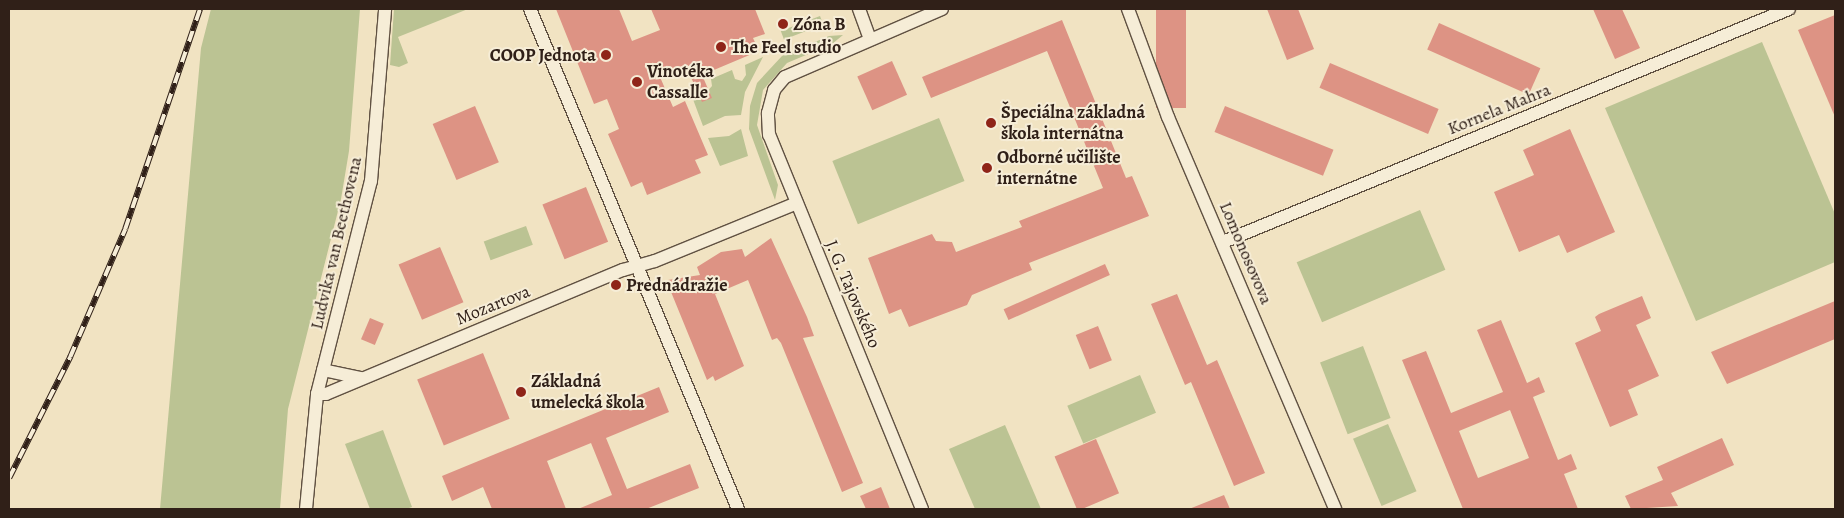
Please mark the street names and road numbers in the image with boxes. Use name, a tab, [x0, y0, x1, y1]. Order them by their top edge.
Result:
street label: Kornela Mahra	[1444, 79, 1554, 139]
street label: Ludvika van Beethovena	[306, 155, 366, 331]
street label: Lomonosovova	[1215, 198, 1277, 308]
street label: J. G. Tajovského	[820, 236, 886, 352]
street label: Mozartova	[453, 280, 533, 330]

